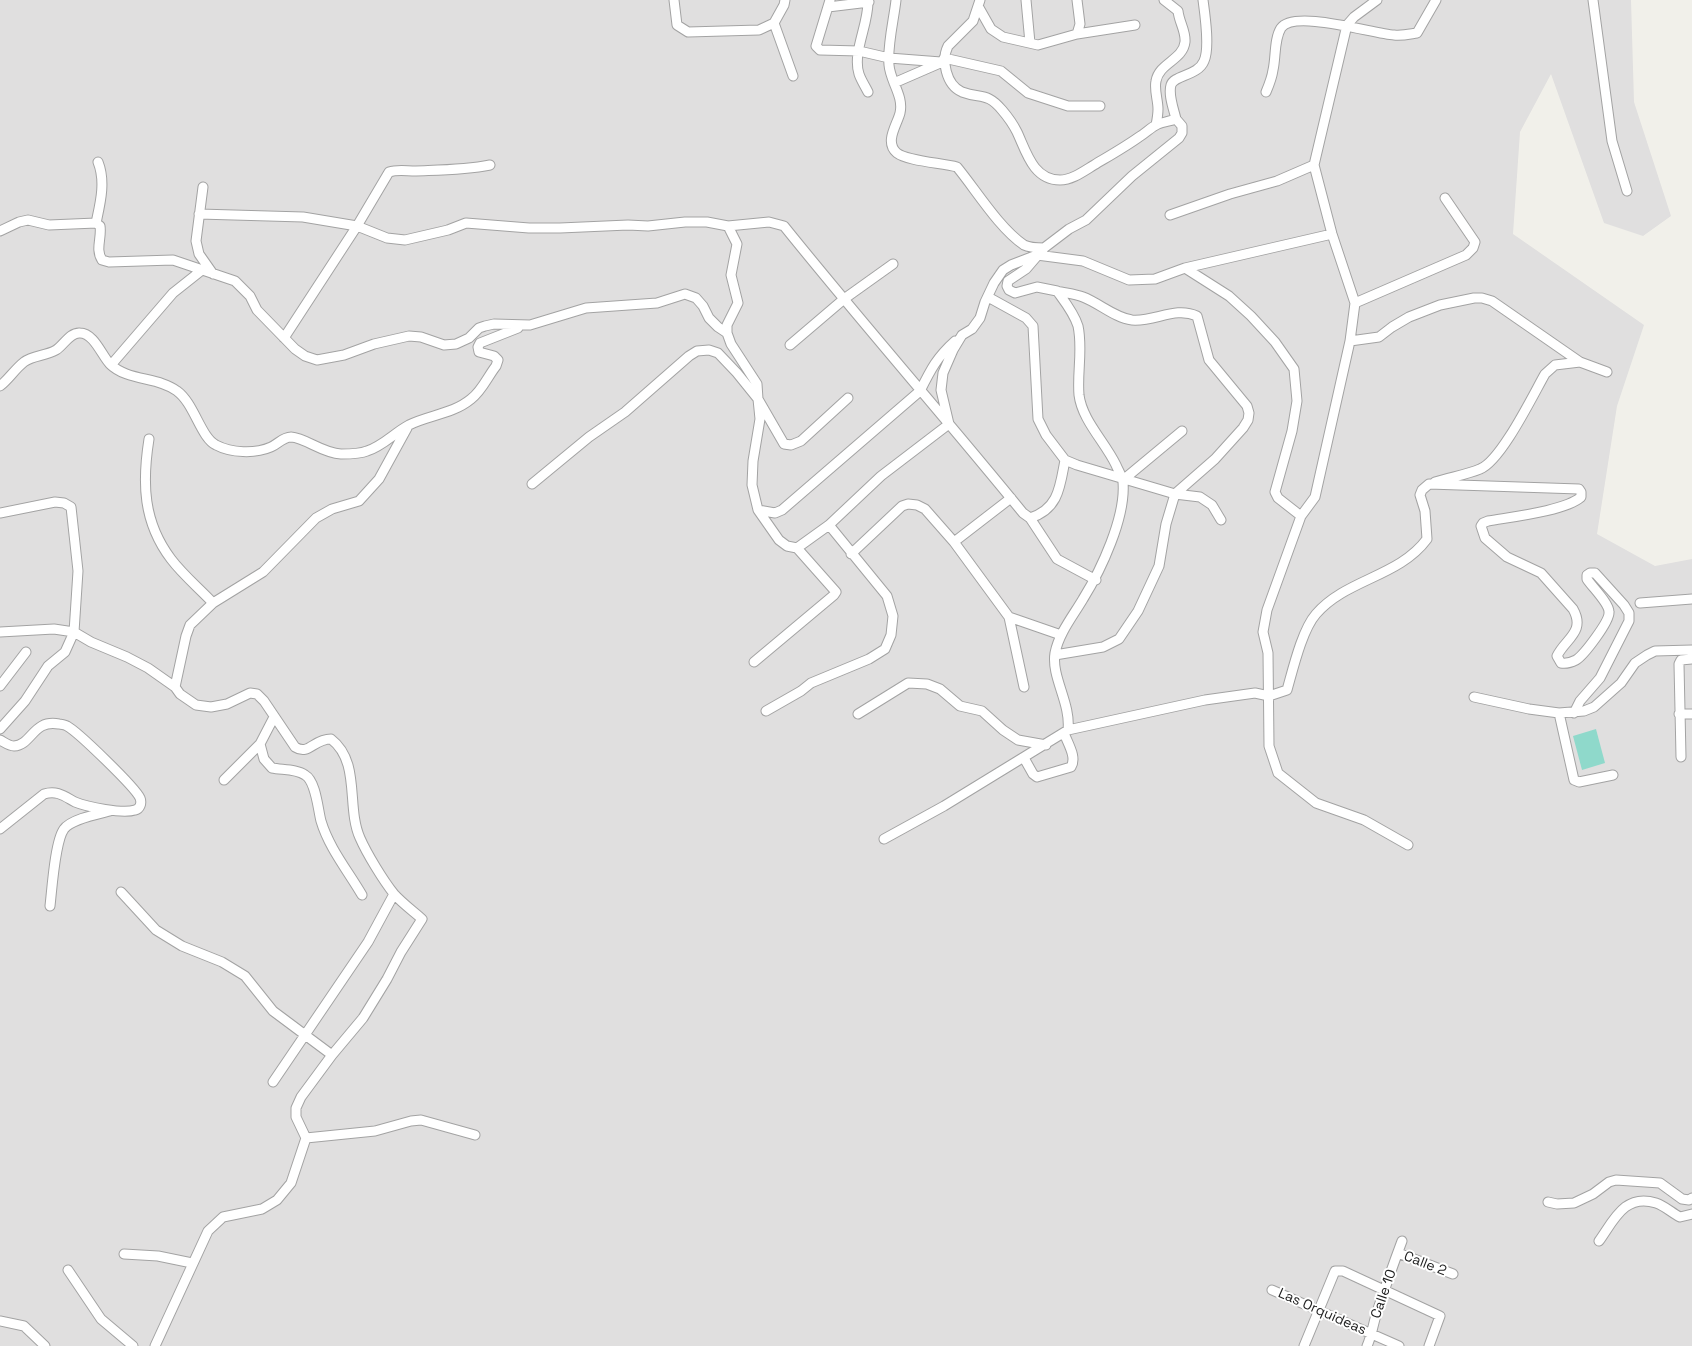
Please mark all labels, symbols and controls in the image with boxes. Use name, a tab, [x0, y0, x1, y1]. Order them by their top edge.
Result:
street label: Calle 2	[1401, 1248, 1449, 1280]
street label: Calle 10	[1368, 1267, 1400, 1321]
street label: Las Orquideas	[1275, 1285, 1369, 1339]

